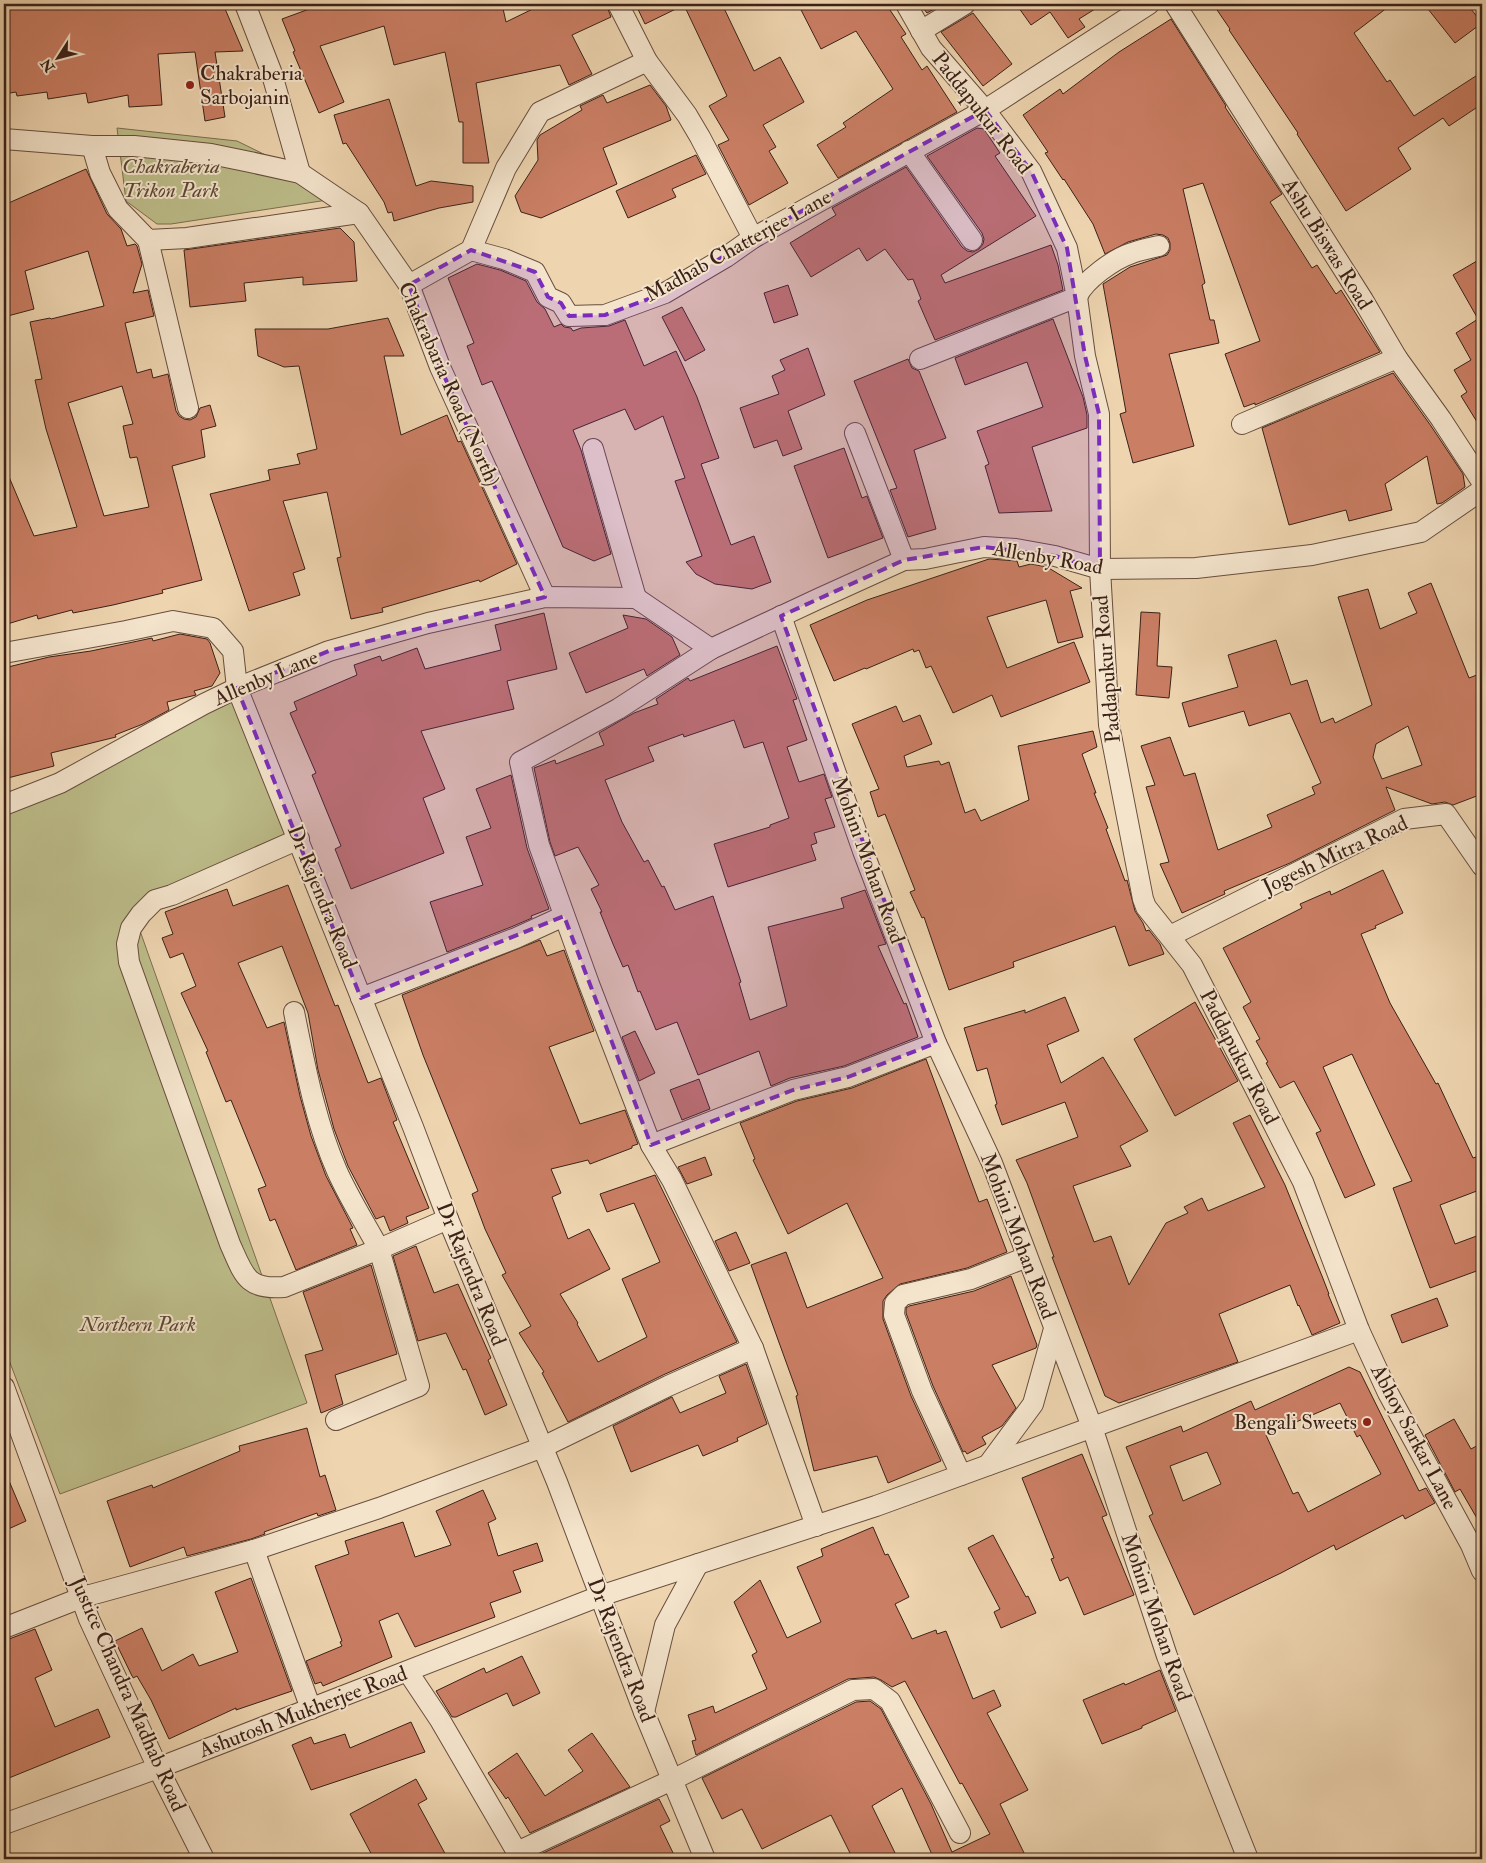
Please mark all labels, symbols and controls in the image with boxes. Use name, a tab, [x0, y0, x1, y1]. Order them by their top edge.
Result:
north arrow	[32, 32, 82, 82]
street label: Paddapukur Road	[926, 46, 1039, 180]
text: N	[37, 55, 59, 76]
place label: Chakraberia Sarbojanin	[200, 60, 303, 111]
marker: Chakraberia Sarbojanin	[184, 79, 196, 91]
park label: Chakraberia Trikon Park	[122, 153, 220, 204]
street label: Ashu Biswas Road	[1275, 172, 1379, 315]
street label: Madhab Chatterjee Lane	[640, 183, 836, 308]
street label: Chakrabaria Road (North)	[392, 278, 506, 490]
street label: Allenby Road	[990, 535, 1106, 581]
street label: Paddapukur Road	[1087, 593, 1127, 744]
street label: Allenby Lane	[209, 644, 322, 712]
street label: Mohini Mohan Road	[825, 773, 911, 948]
street label: Jogesh Mitra Road	[1257, 809, 1413, 901]
street label: Dr Rajendra Road	[281, 821, 363, 973]
street label: Paddapukur Road	[1193, 985, 1285, 1130]
street label: Mohini Mohan Road	[974, 1149, 1062, 1324]
street label: Dr Rajendra Road	[430, 1198, 512, 1350]
park label: Northern Park	[79, 1311, 196, 1338]
street label: Abhoy Sarkar Lane	[1364, 1359, 1464, 1514]
place label: Bengali Sweets	[1233, 1409, 1357, 1436]
marker: Bengali Sweets	[1361, 1416, 1373, 1428]
street label: Mohini Mohan Road	[1115, 1529, 1198, 1705]
street label: Justice Chandra Madhab Road	[63, 1571, 192, 1816]
street label: Dr Rajendra Road	[581, 1574, 661, 1727]
street label: Ashutosh Mukherjee Road	[194, 1660, 411, 1765]

